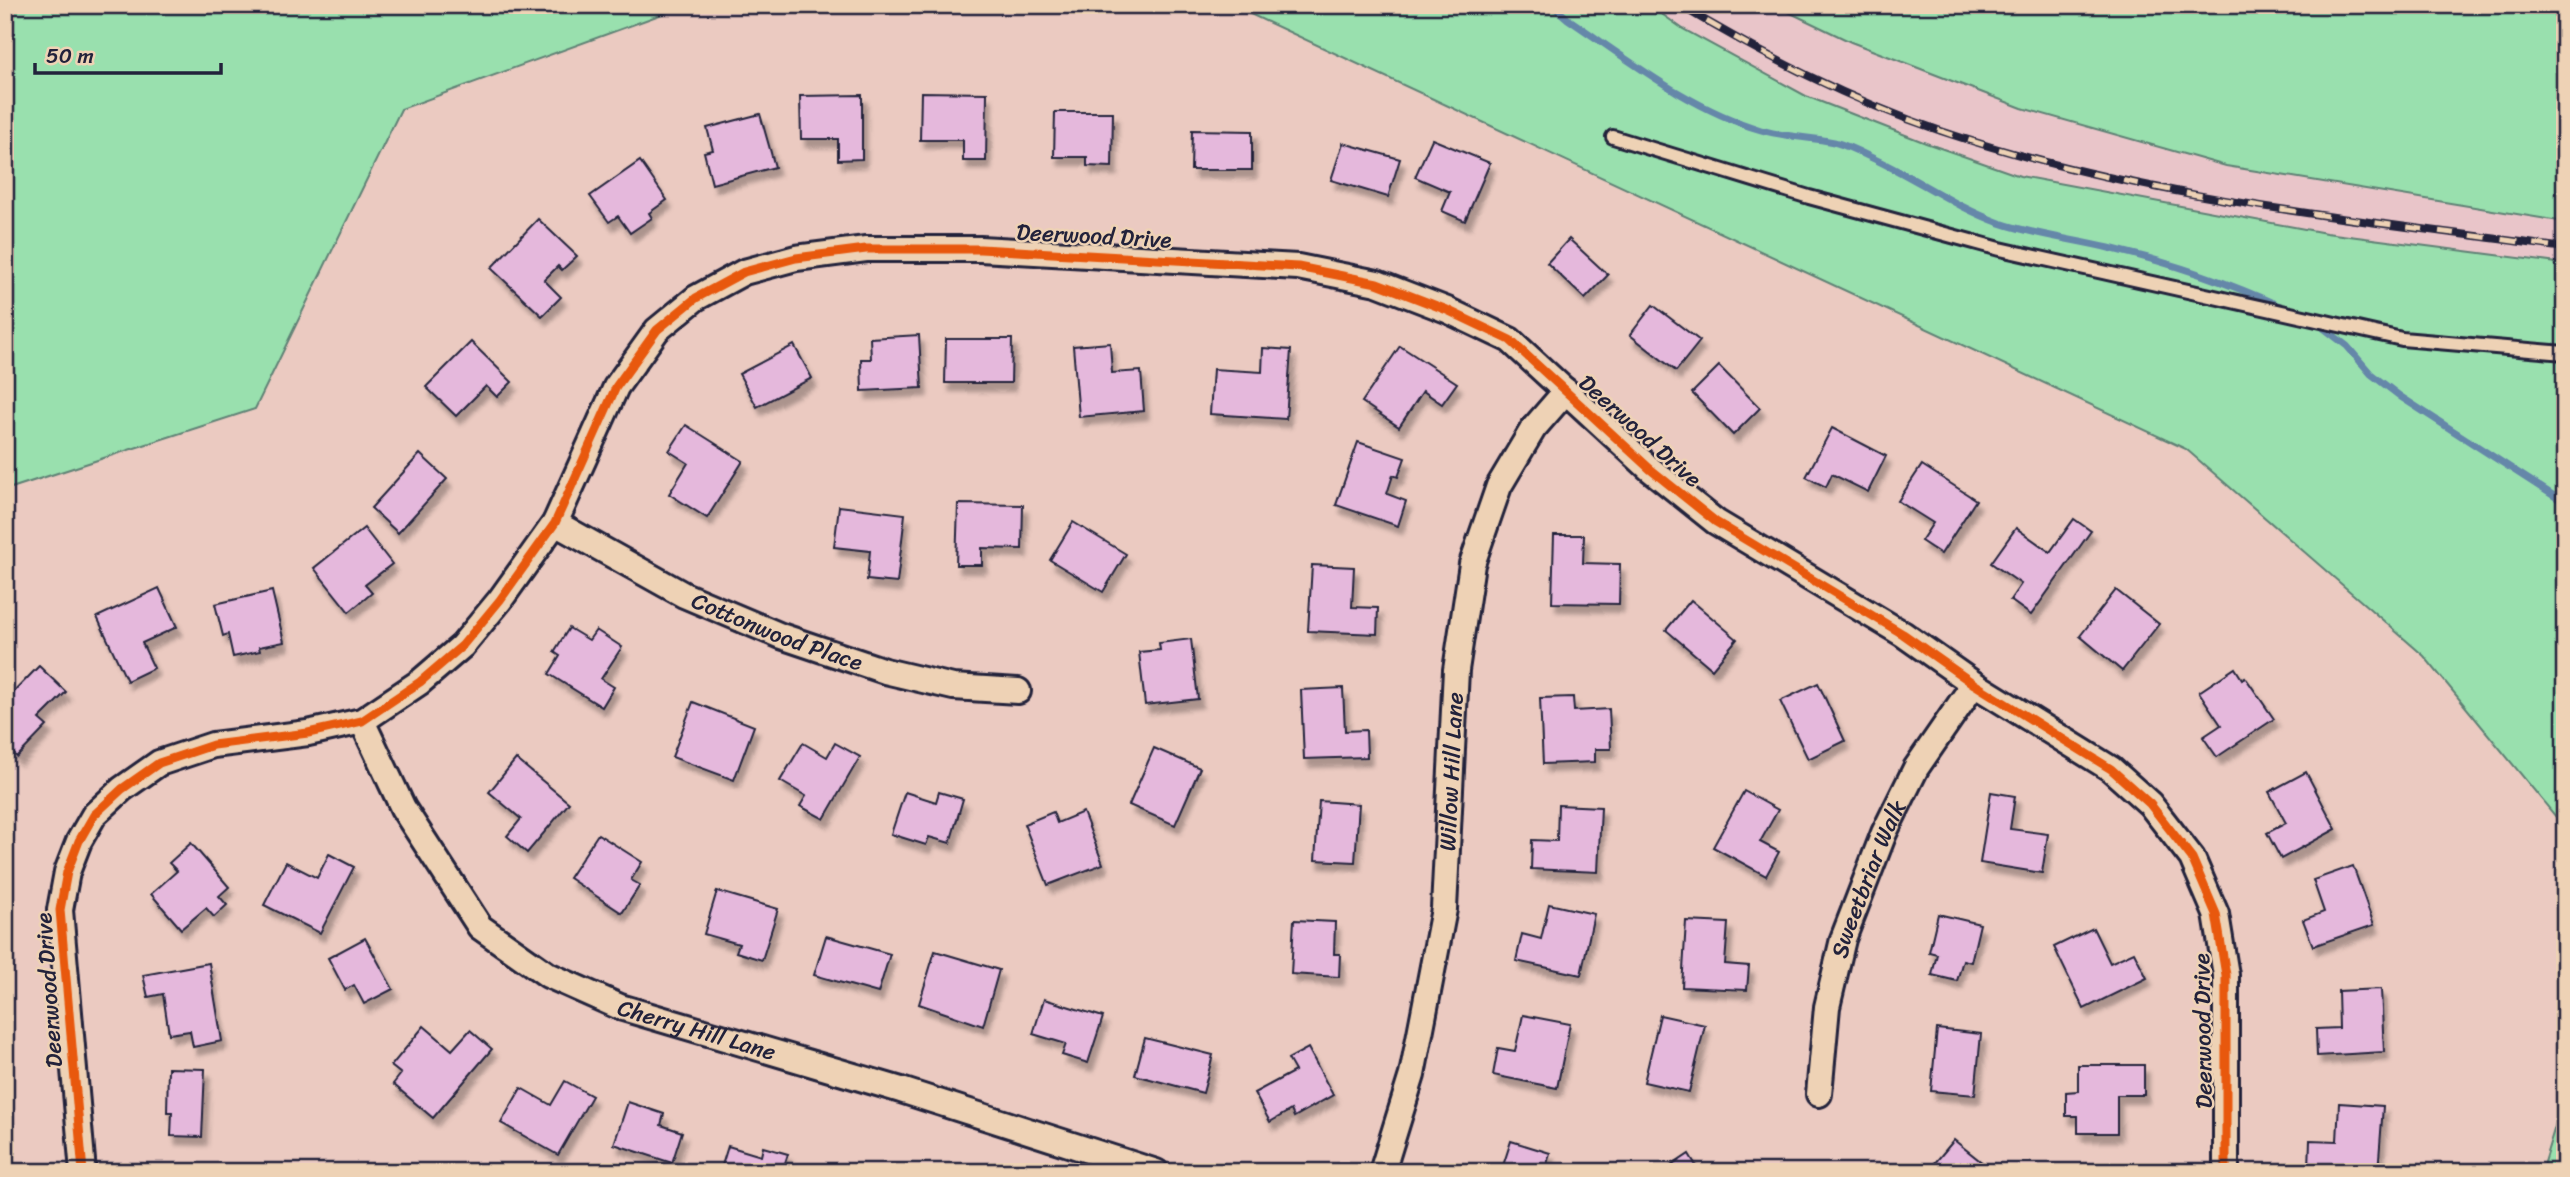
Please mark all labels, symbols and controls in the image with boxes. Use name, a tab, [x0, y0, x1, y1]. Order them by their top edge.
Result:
scale bar	[35, 32, 220, 76]
text: 50 m	[46, 37, 94, 75]
street label: Deerwood Drive	[1015, 211, 1173, 261]
street label: Deerwood Drive	[1569, 364, 1711, 498]
street label: Cottonwood Place	[685, 580, 868, 683]
street label: Willow Hill Lane	[1426, 691, 1475, 852]
street label: Sweetbriar Walk	[1819, 792, 1918, 962]
street label: Deerwood Drive	[23, 911, 75, 1069]
street label: Deerwood Drive	[2181, 953, 2225, 1109]
street label: Cherry Hill Lane	[613, 987, 781, 1073]

